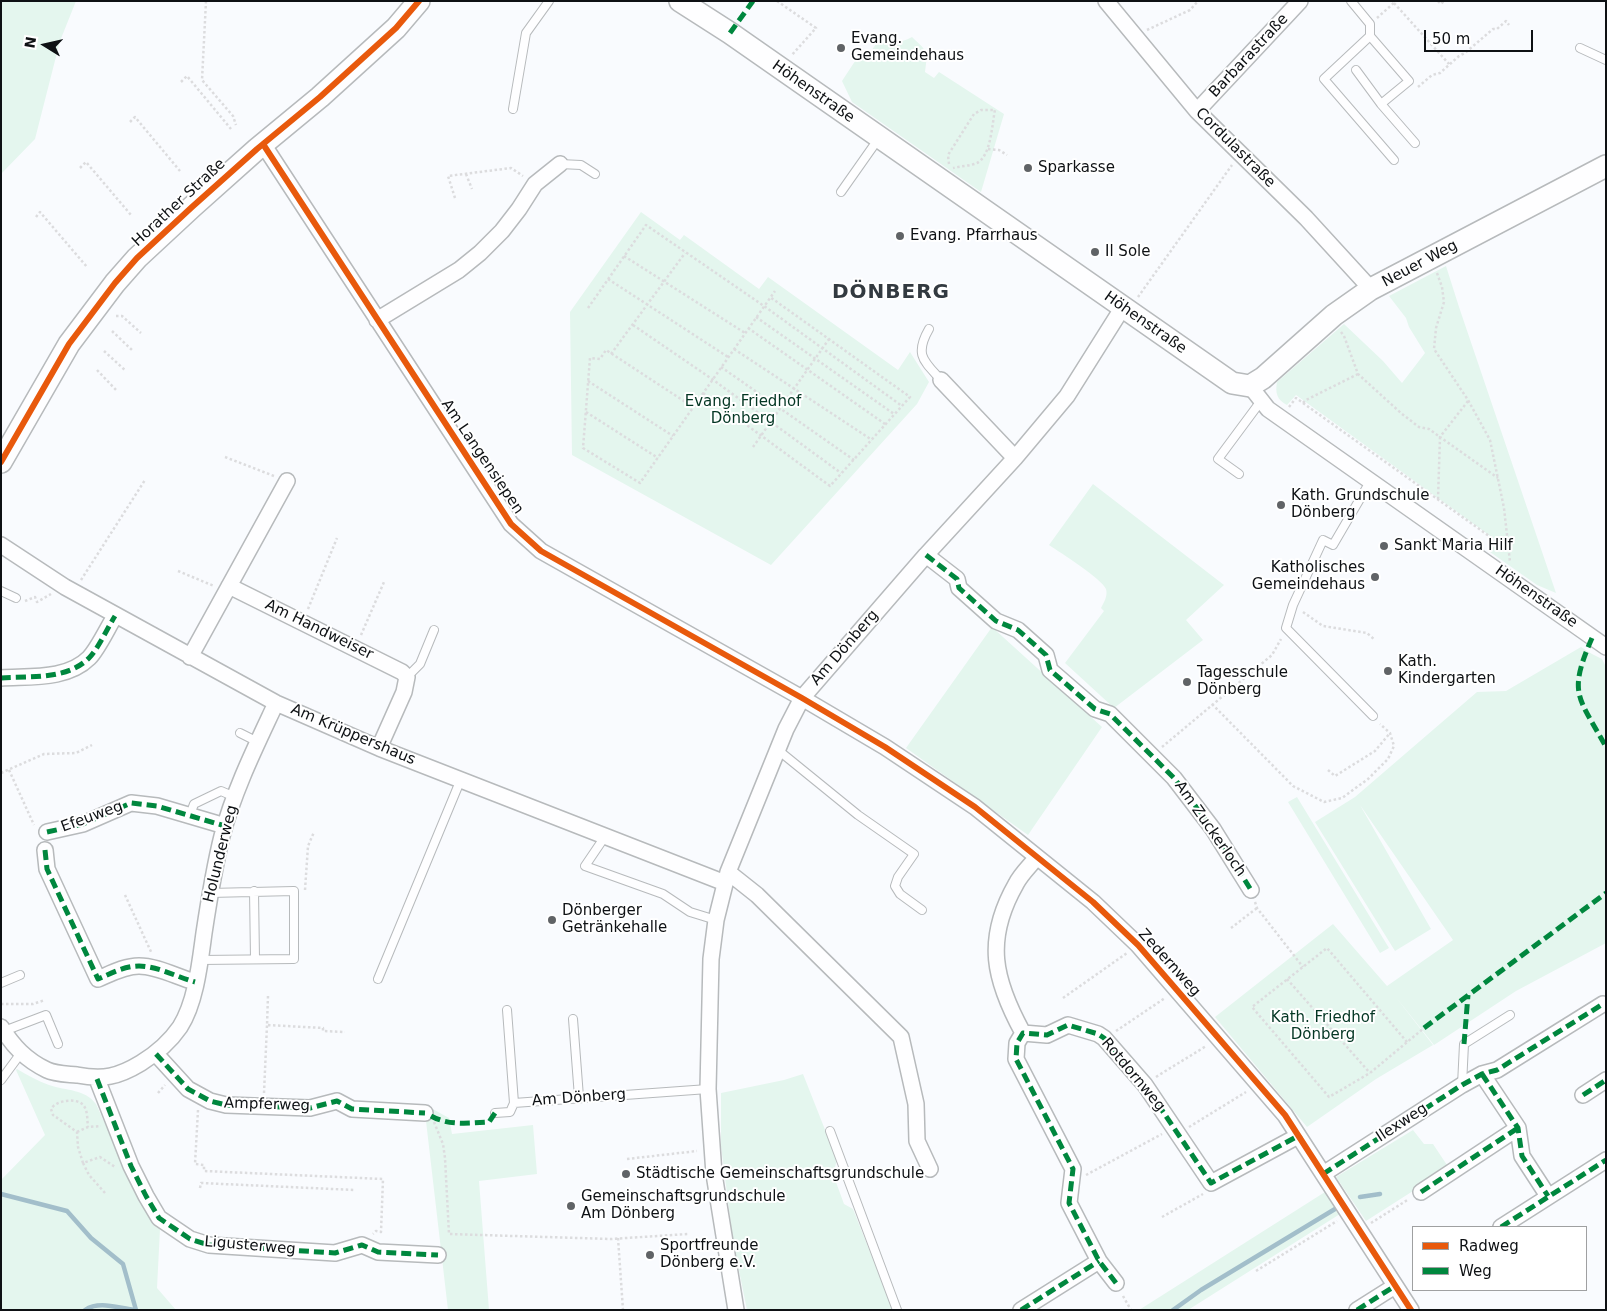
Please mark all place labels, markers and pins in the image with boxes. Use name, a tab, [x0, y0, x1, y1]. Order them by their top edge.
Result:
place label: Evang. Gemeindehaus	[851, 30, 964, 65]
marker: Evang. Gemeindehaus	[835, 42, 847, 54]
place label: Sparkasse	[1038, 159, 1115, 177]
marker: Sparkasse	[1022, 162, 1034, 174]
place label: Evang. Pfarrhaus	[910, 227, 1037, 245]
marker: Evang. Pfarrhaus	[894, 230, 906, 242]
place label: Il Sole	[1105, 243, 1150, 261]
marker: Il Sole	[1089, 246, 1101, 258]
place label: Kath. Grundschule Dönberg	[1291, 487, 1429, 522]
marker: Kath. Grundschule Dönberg	[1275, 499, 1287, 511]
place label: Sankt Maria Hilf	[1394, 537, 1513, 555]
marker: Sankt Maria Hilf	[1378, 540, 1390, 552]
place label: Katholisches Gemeindehaus	[1252, 559, 1365, 594]
marker: Katholisches Gemeindehaus	[1369, 571, 1381, 583]
place label: Kath. Kindergarten	[1398, 653, 1496, 688]
place label: Tagesschule Dönberg	[1197, 664, 1288, 699]
marker: Kath. Kindergarten	[1382, 665, 1394, 677]
marker: Tagesschule Dönberg	[1181, 676, 1193, 688]
place label: Dönberger Getränkehalle	[562, 902, 667, 937]
marker: Dönberger Getränkehalle	[546, 914, 558, 926]
place label: Städtische Gemeinschaftsgrundschule	[636, 1165, 924, 1183]
marker: Städtische Gemeinschaftsgrundschule	[620, 1168, 632, 1180]
place label: Gemeinschaftsgrundschule Am Dönberg	[581, 1188, 786, 1223]
marker: Gemeinschaftsgrundschule Am Dönberg	[565, 1200, 577, 1212]
place label: Sportfreunde Dönberg e.V.	[660, 1237, 758, 1272]
marker: Sportfreunde Dönberg e.V.	[644, 1249, 656, 1261]

